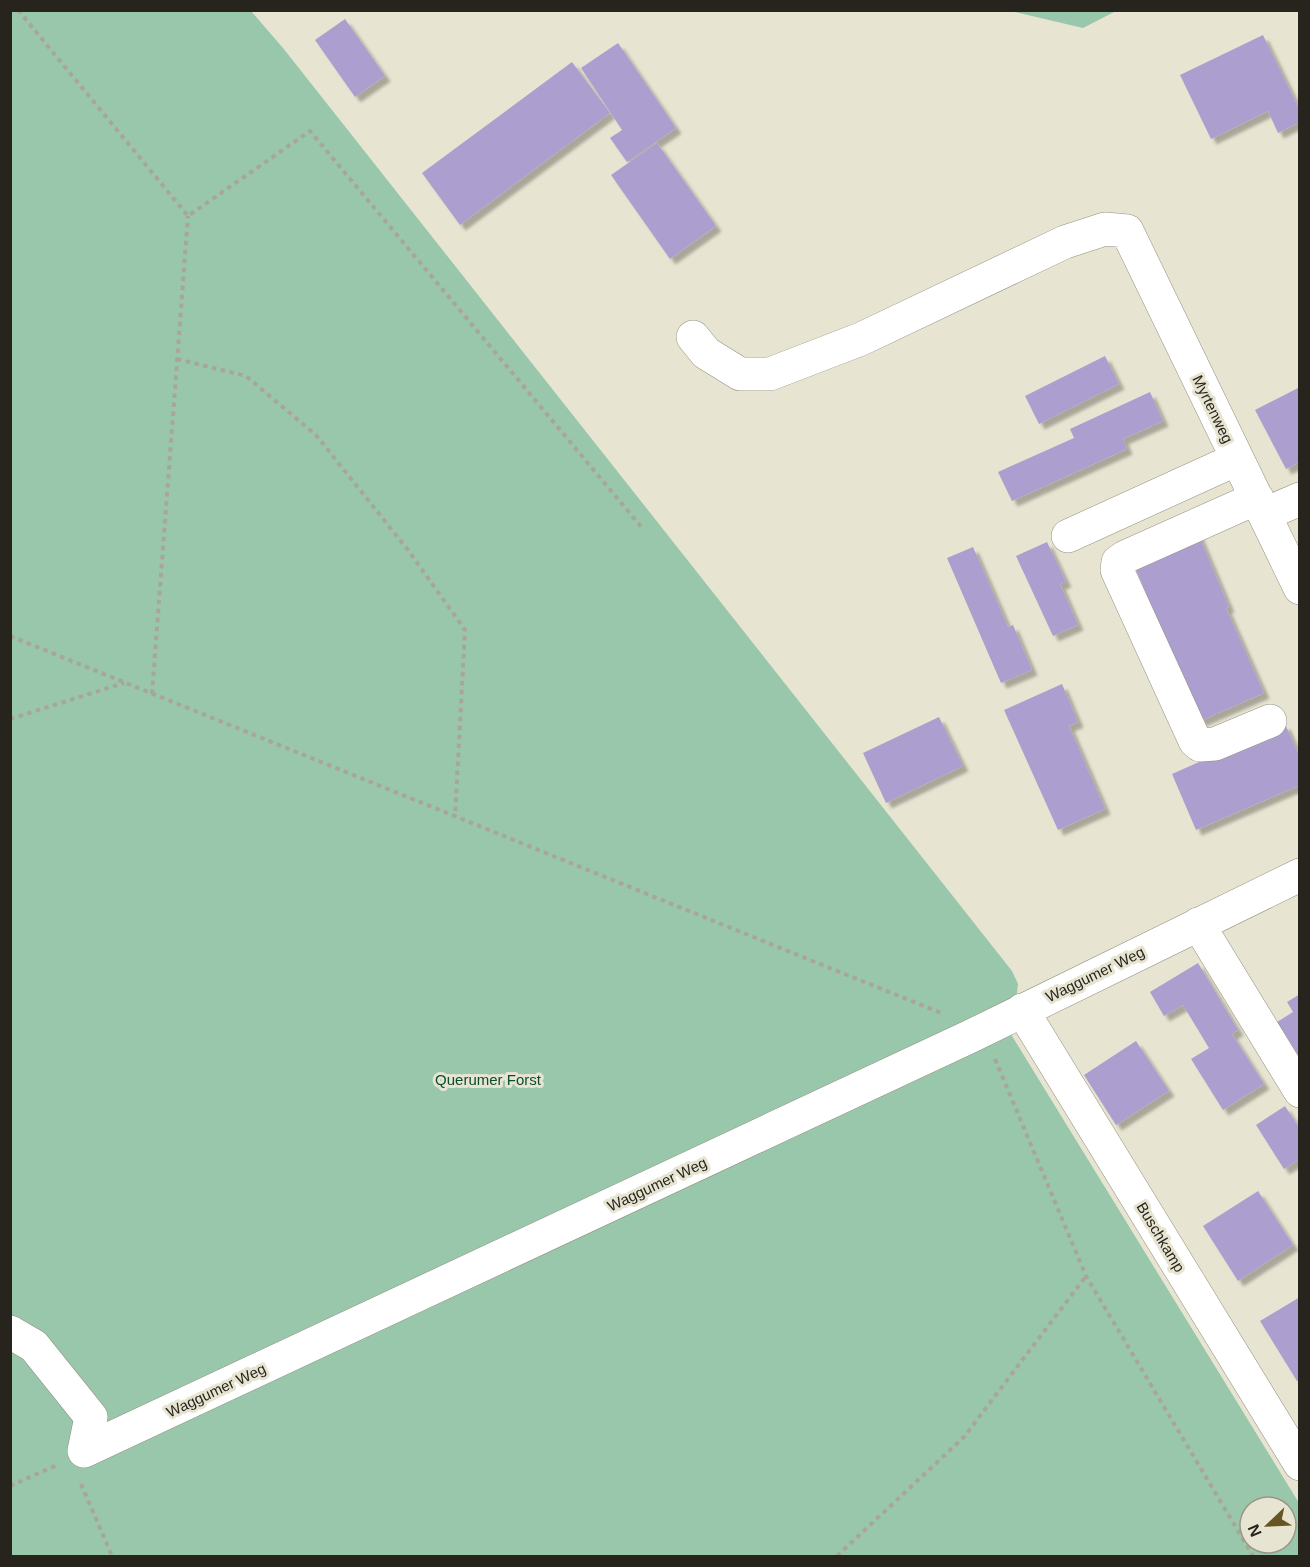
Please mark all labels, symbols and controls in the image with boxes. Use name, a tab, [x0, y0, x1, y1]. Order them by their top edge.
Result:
street label: Myrtenweg	[1189, 372, 1237, 446]
street label: Waggumer Weg	[1043, 943, 1147, 1005]
park label: Querumer Forst	[435, 1071, 542, 1088]
street label: Waggumer Weg	[605, 1154, 709, 1214]
street label: Buschkamp	[1134, 1199, 1188, 1275]
street label: Waggumer Weg	[164, 1360, 268, 1420]
north arrow	[1238, 1495, 1298, 1555]
text: N	[1245, 1522, 1265, 1539]

